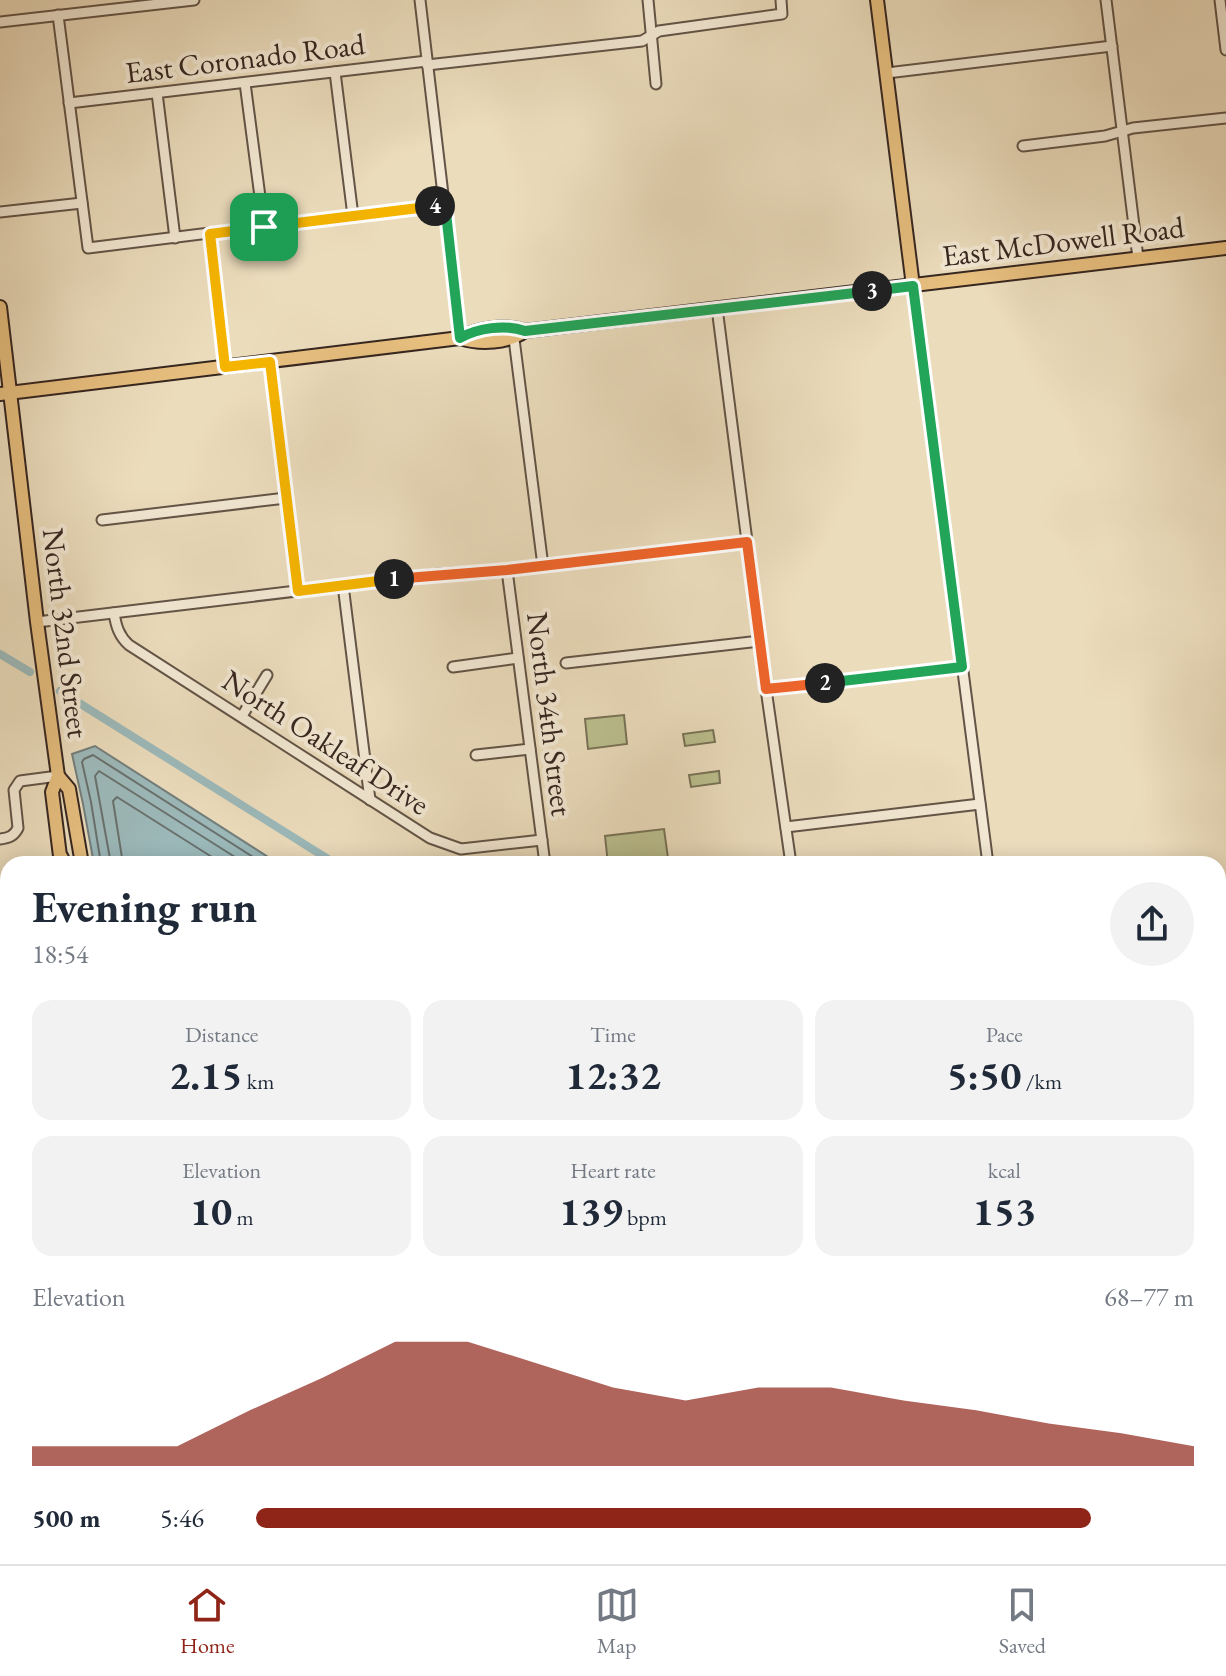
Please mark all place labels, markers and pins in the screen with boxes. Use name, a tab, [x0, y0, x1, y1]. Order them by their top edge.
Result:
pin: 4	[415, 186, 455, 226]
pin	[230, 193, 298, 261]
pin: 3	[852, 271, 892, 311]
pin: 1	[374, 559, 414, 599]
pin: 2	[805, 663, 845, 703]

